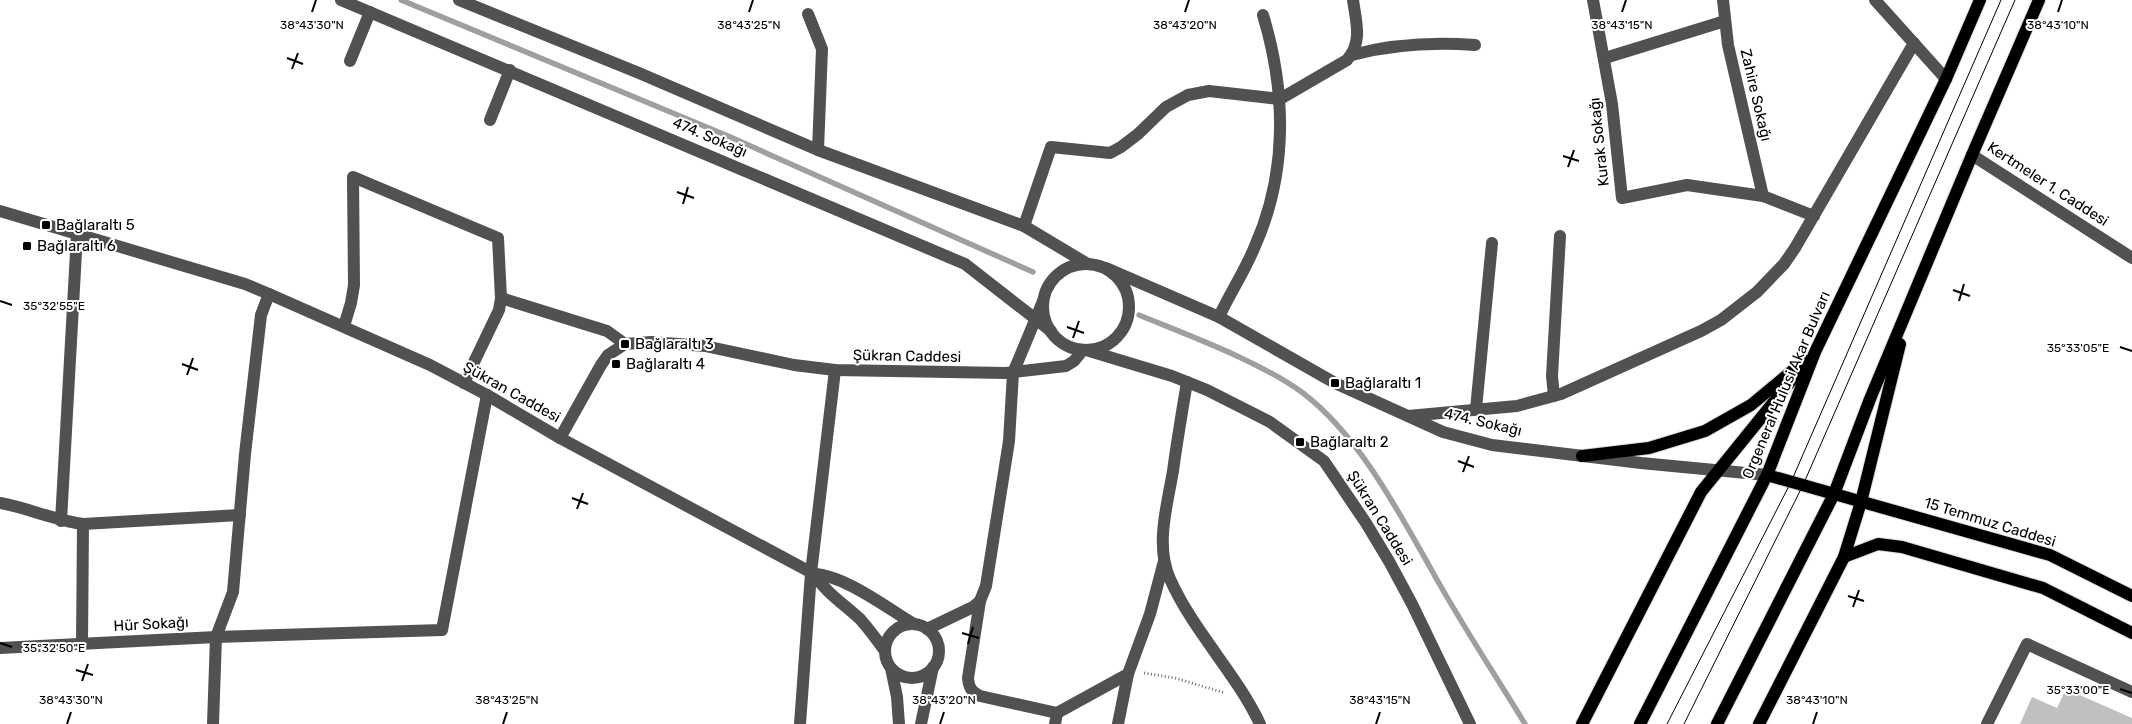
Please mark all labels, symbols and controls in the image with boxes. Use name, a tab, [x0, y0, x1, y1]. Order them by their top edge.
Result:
text: 38°43'30"N	[280, 18, 344, 32]
text: 38°43'25"N	[717, 18, 781, 32]
text: 38°43'20"N	[1153, 18, 1217, 32]
text: 38°43'15"N	[1591, 18, 1653, 32]
text: 38°43'10"N	[2027, 18, 2089, 32]
street label: Zahire Sokağı	[1737, 47, 1775, 143]
street label: Kurak Sokağı	[1585, 97, 1613, 187]
street label: 474. Sokağı	[670, 113, 750, 161]
street label: Kertmeler 1. Caddesi	[1984, 138, 2112, 230]
place label: Bağlaraltı 5	[56, 216, 135, 234]
marker: Bağlaraltı 5	[40, 219, 52, 231]
place label: Bağlaraltı 6	[37, 237, 116, 255]
marker: Bağlaraltı 6	[21, 240, 33, 252]
street label: Orgeneral Hulusi Akar Bulvarı	[1738, 289, 1834, 481]
text: 35°32'55"E	[23, 299, 85, 313]
place label: Bağlaraltı 3	[635, 335, 714, 353]
marker: Bağlaraltı 3	[619, 338, 631, 350]
text: 35°33'05"E	[2047, 341, 2109, 355]
street label: Şükran Caddesi	[853, 346, 961, 366]
place label: Bağlaraltı 4	[626, 355, 705, 373]
street label: Şükran Caddesi	[460, 358, 564, 426]
marker: Bağlaraltı 4	[610, 358, 622, 370]
place label: Bağlaraltı 1	[1345, 374, 1421, 392]
marker: Bağlaraltı 1	[1329, 377, 1341, 389]
street label: 474. Sokağı	[1442, 404, 1524, 440]
place label: Bağlaraltı 2	[1310, 433, 1389, 451]
marker: Bağlaraltı 2	[1294, 436, 1306, 448]
street label: Şükran Caddesi	[1344, 467, 1416, 569]
street label: 15 Temmuz Caddesi	[1922, 493, 2058, 551]
street label: Hür Sokağı	[113, 613, 189, 635]
text: 35°32'50"E	[23, 641, 85, 655]
text: 35°33'00"E	[2046, 683, 2110, 697]
text: 38°43'30"N	[39, 693, 103, 707]
text: 38°43'25"N	[475, 693, 539, 707]
text: 38°43'20"N	[912, 693, 976, 707]
text: 38°43'15"N	[1349, 693, 1411, 707]
text: 38°43'10"N	[1786, 693, 1848, 707]

